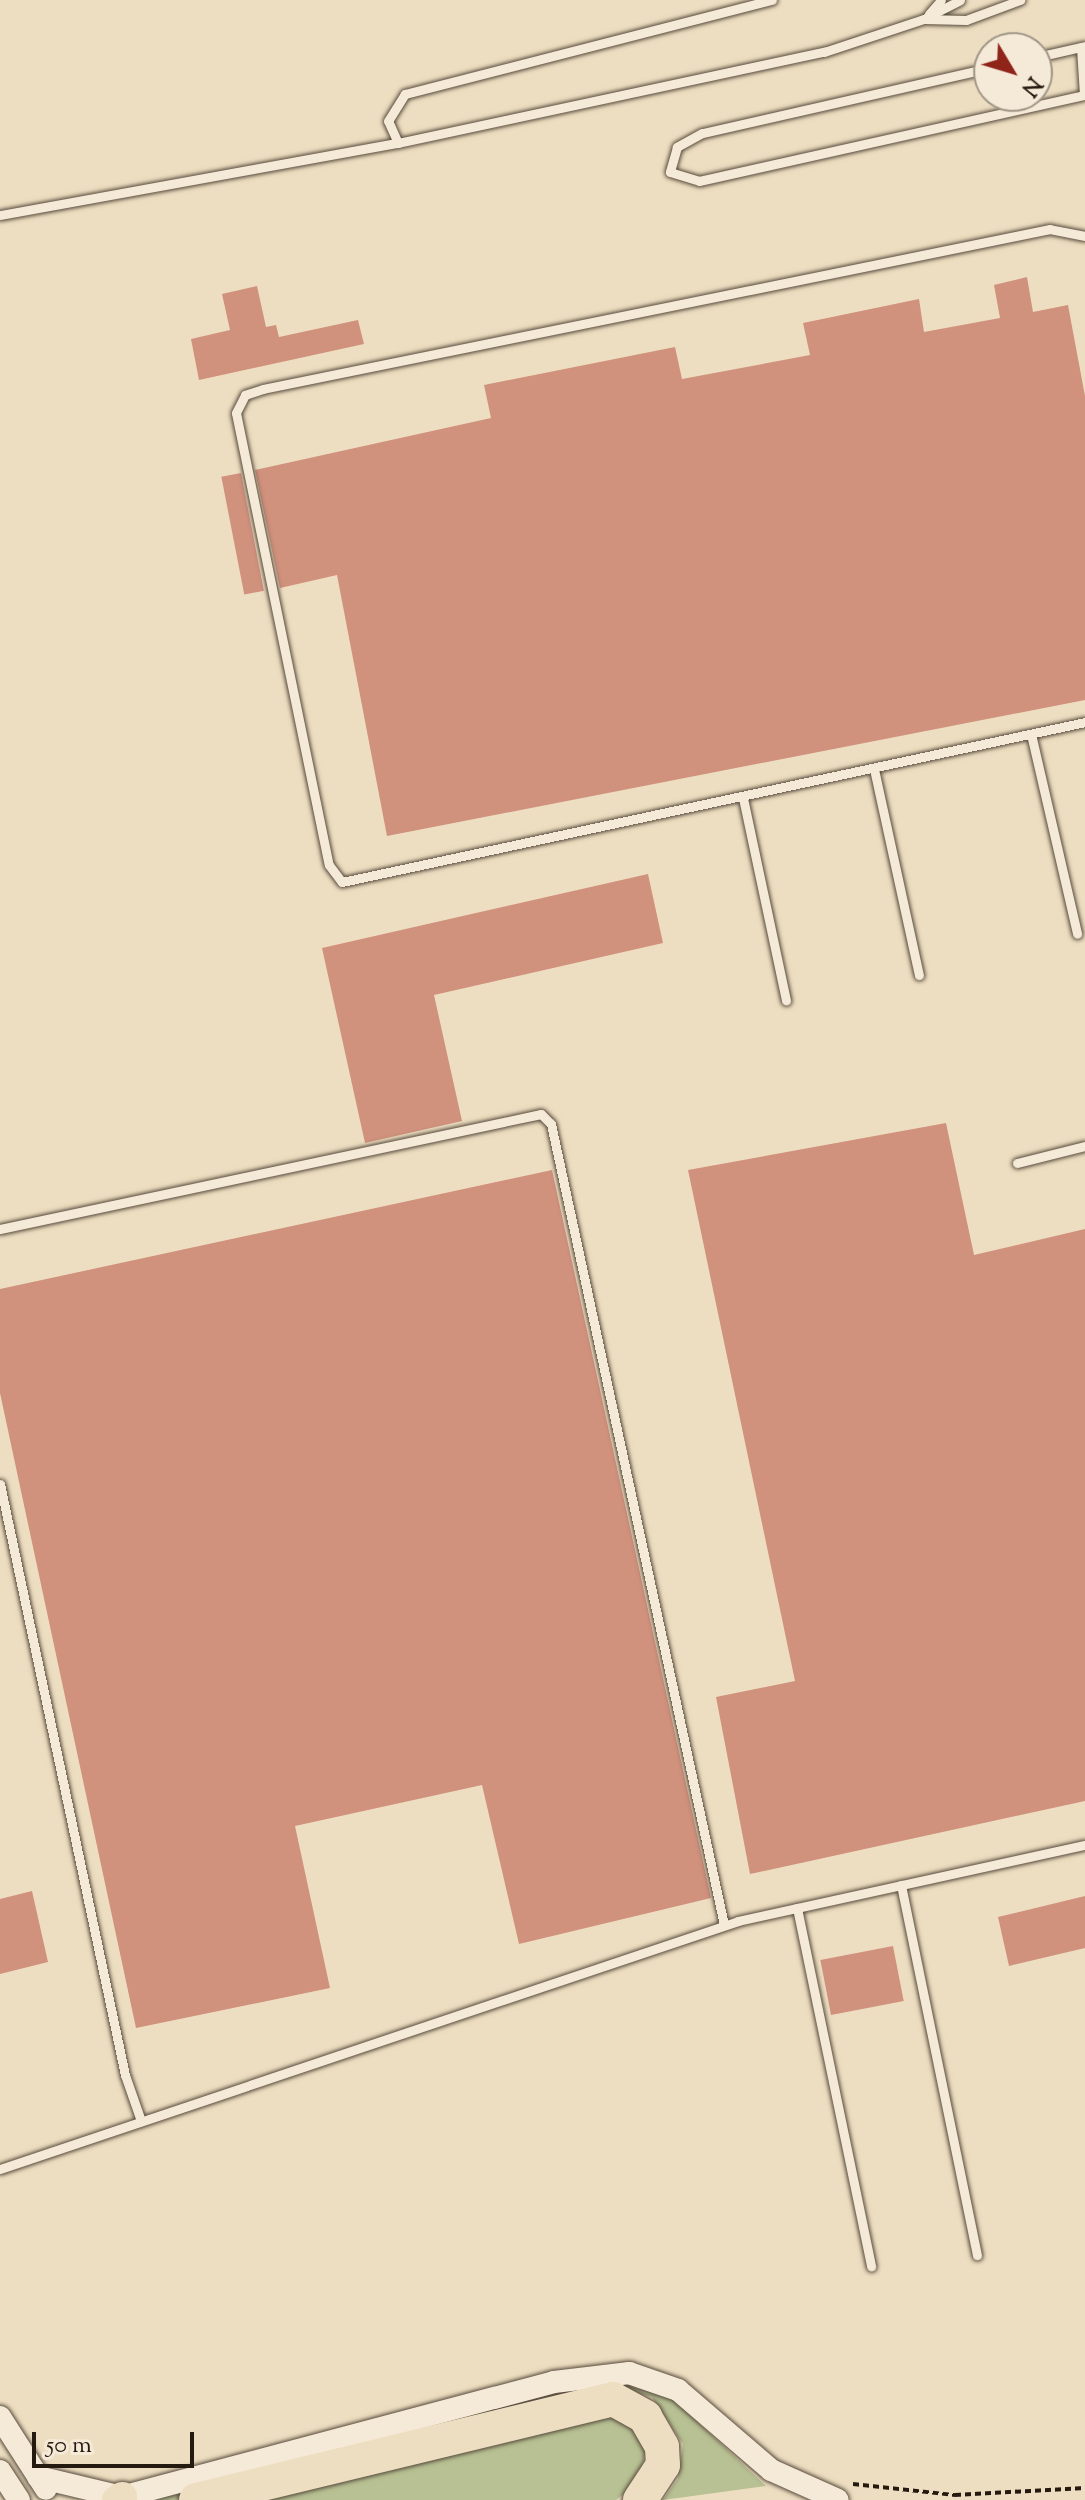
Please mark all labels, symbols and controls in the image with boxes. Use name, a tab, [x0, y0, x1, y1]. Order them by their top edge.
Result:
north arrow	[973, 32, 1053, 112]
text: N	[1012, 69, 1048, 102]
scale bar	[36, 2416, 198, 2466]
text: 50 m	[46, 2429, 92, 2463]

